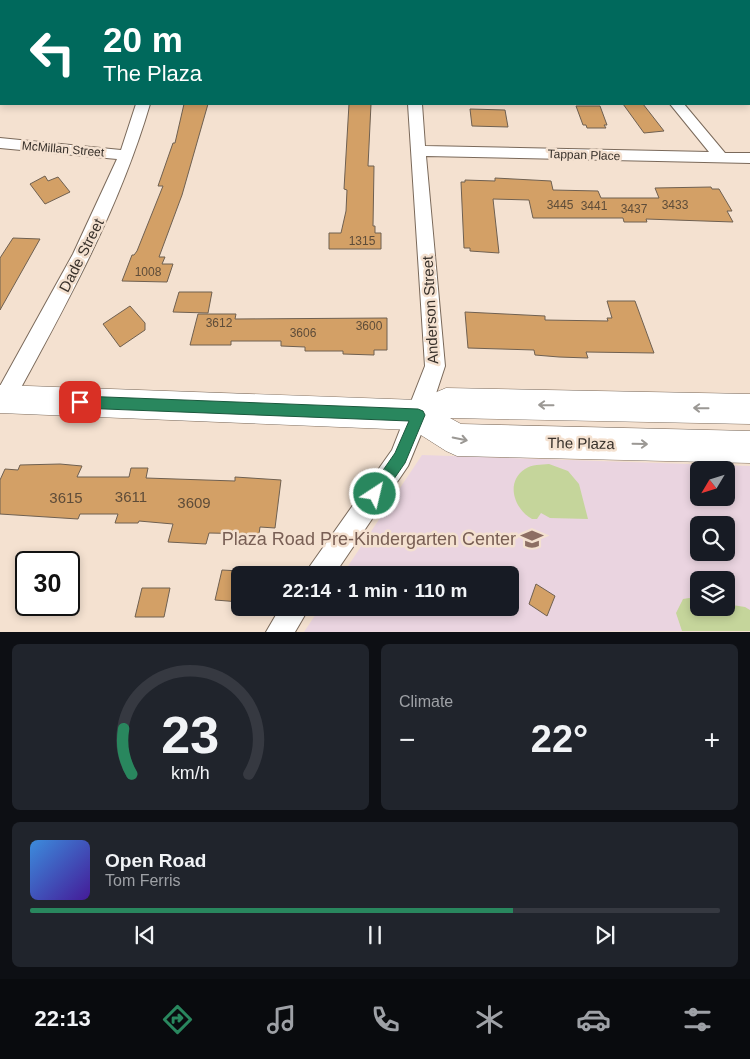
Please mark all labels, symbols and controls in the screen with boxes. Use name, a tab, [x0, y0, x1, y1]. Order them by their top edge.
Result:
icon: left	[20, 20, 85, 85]
text: 20 m	[103, 20, 183, 59]
text: The Plaza	[103, 61, 202, 86]
street label: McMillan Street	[21, 138, 105, 160]
street label: Tappan Place	[547, 147, 621, 163]
house number: 3445	[547, 198, 574, 212]
house number: 3433	[662, 198, 689, 212]
house number: 3441	[581, 199, 608, 213]
house number: 3437	[621, 202, 648, 216]
street label: Dade Street	[55, 215, 107, 295]
house number: 1315	[349, 234, 376, 248]
street label: Anderson Street	[419, 255, 441, 365]
house number: 1008	[135, 265, 162, 279]
house number: 3612	[206, 316, 233, 330]
house number: 3600	[356, 319, 383, 333]
house number: 3606	[290, 326, 317, 340]
pin	[59, 381, 101, 423]
icon: arrive	[66, 388, 94, 416]
one-way arrow	[539, 400, 555, 410]
one-way arrow	[694, 403, 710, 413]
one-way arrow	[452, 434, 468, 444]
street label: The Plaza	[547, 434, 616, 452]
one-way arrow	[632, 439, 648, 449]
north arrow	[690, 461, 735, 506]
map controls	[690, 461, 735, 616]
position arrow	[348, 467, 400, 519]
house number: 3611	[115, 488, 147, 505]
house number: 3615	[49, 489, 83, 506]
house number: 3609	[177, 494, 211, 511]
button: search	[690, 516, 735, 561]
school or university icon: Plaza Road Pre-Kindergarten Center	[519, 526, 545, 552]
place label: Plaza Road Pre-Kindergarten Center	[222, 529, 516, 549]
speed limit sign: 30	[15, 551, 80, 616]
button: layers	[690, 571, 735, 616]
text: 22:14 · 1 min · 110 m	[283, 580, 467, 601]
text: Climate	[399, 693, 453, 710]
text: 23	[162, 706, 219, 764]
text: 22°	[531, 718, 588, 760]
text: −	[399, 724, 415, 755]
text: +	[704, 724, 720, 755]
text: km/h	[171, 763, 210, 783]
text: Open Road	[105, 850, 206, 871]
text: Tom Ferris	[105, 872, 181, 889]
icon: previous	[131, 921, 159, 949]
icon: pause	[361, 921, 389, 949]
icon: next	[591, 921, 619, 949]
icon: directions	[160, 1002, 195, 1037]
icon: music	[264, 1002, 299, 1037]
icon: phone	[368, 1002, 403, 1037]
icon: climate	[472, 1002, 507, 1037]
icon: car	[576, 1002, 611, 1037]
icon: filters	[680, 1002, 715, 1037]
text: 22:13	[35, 1006, 91, 1031]

